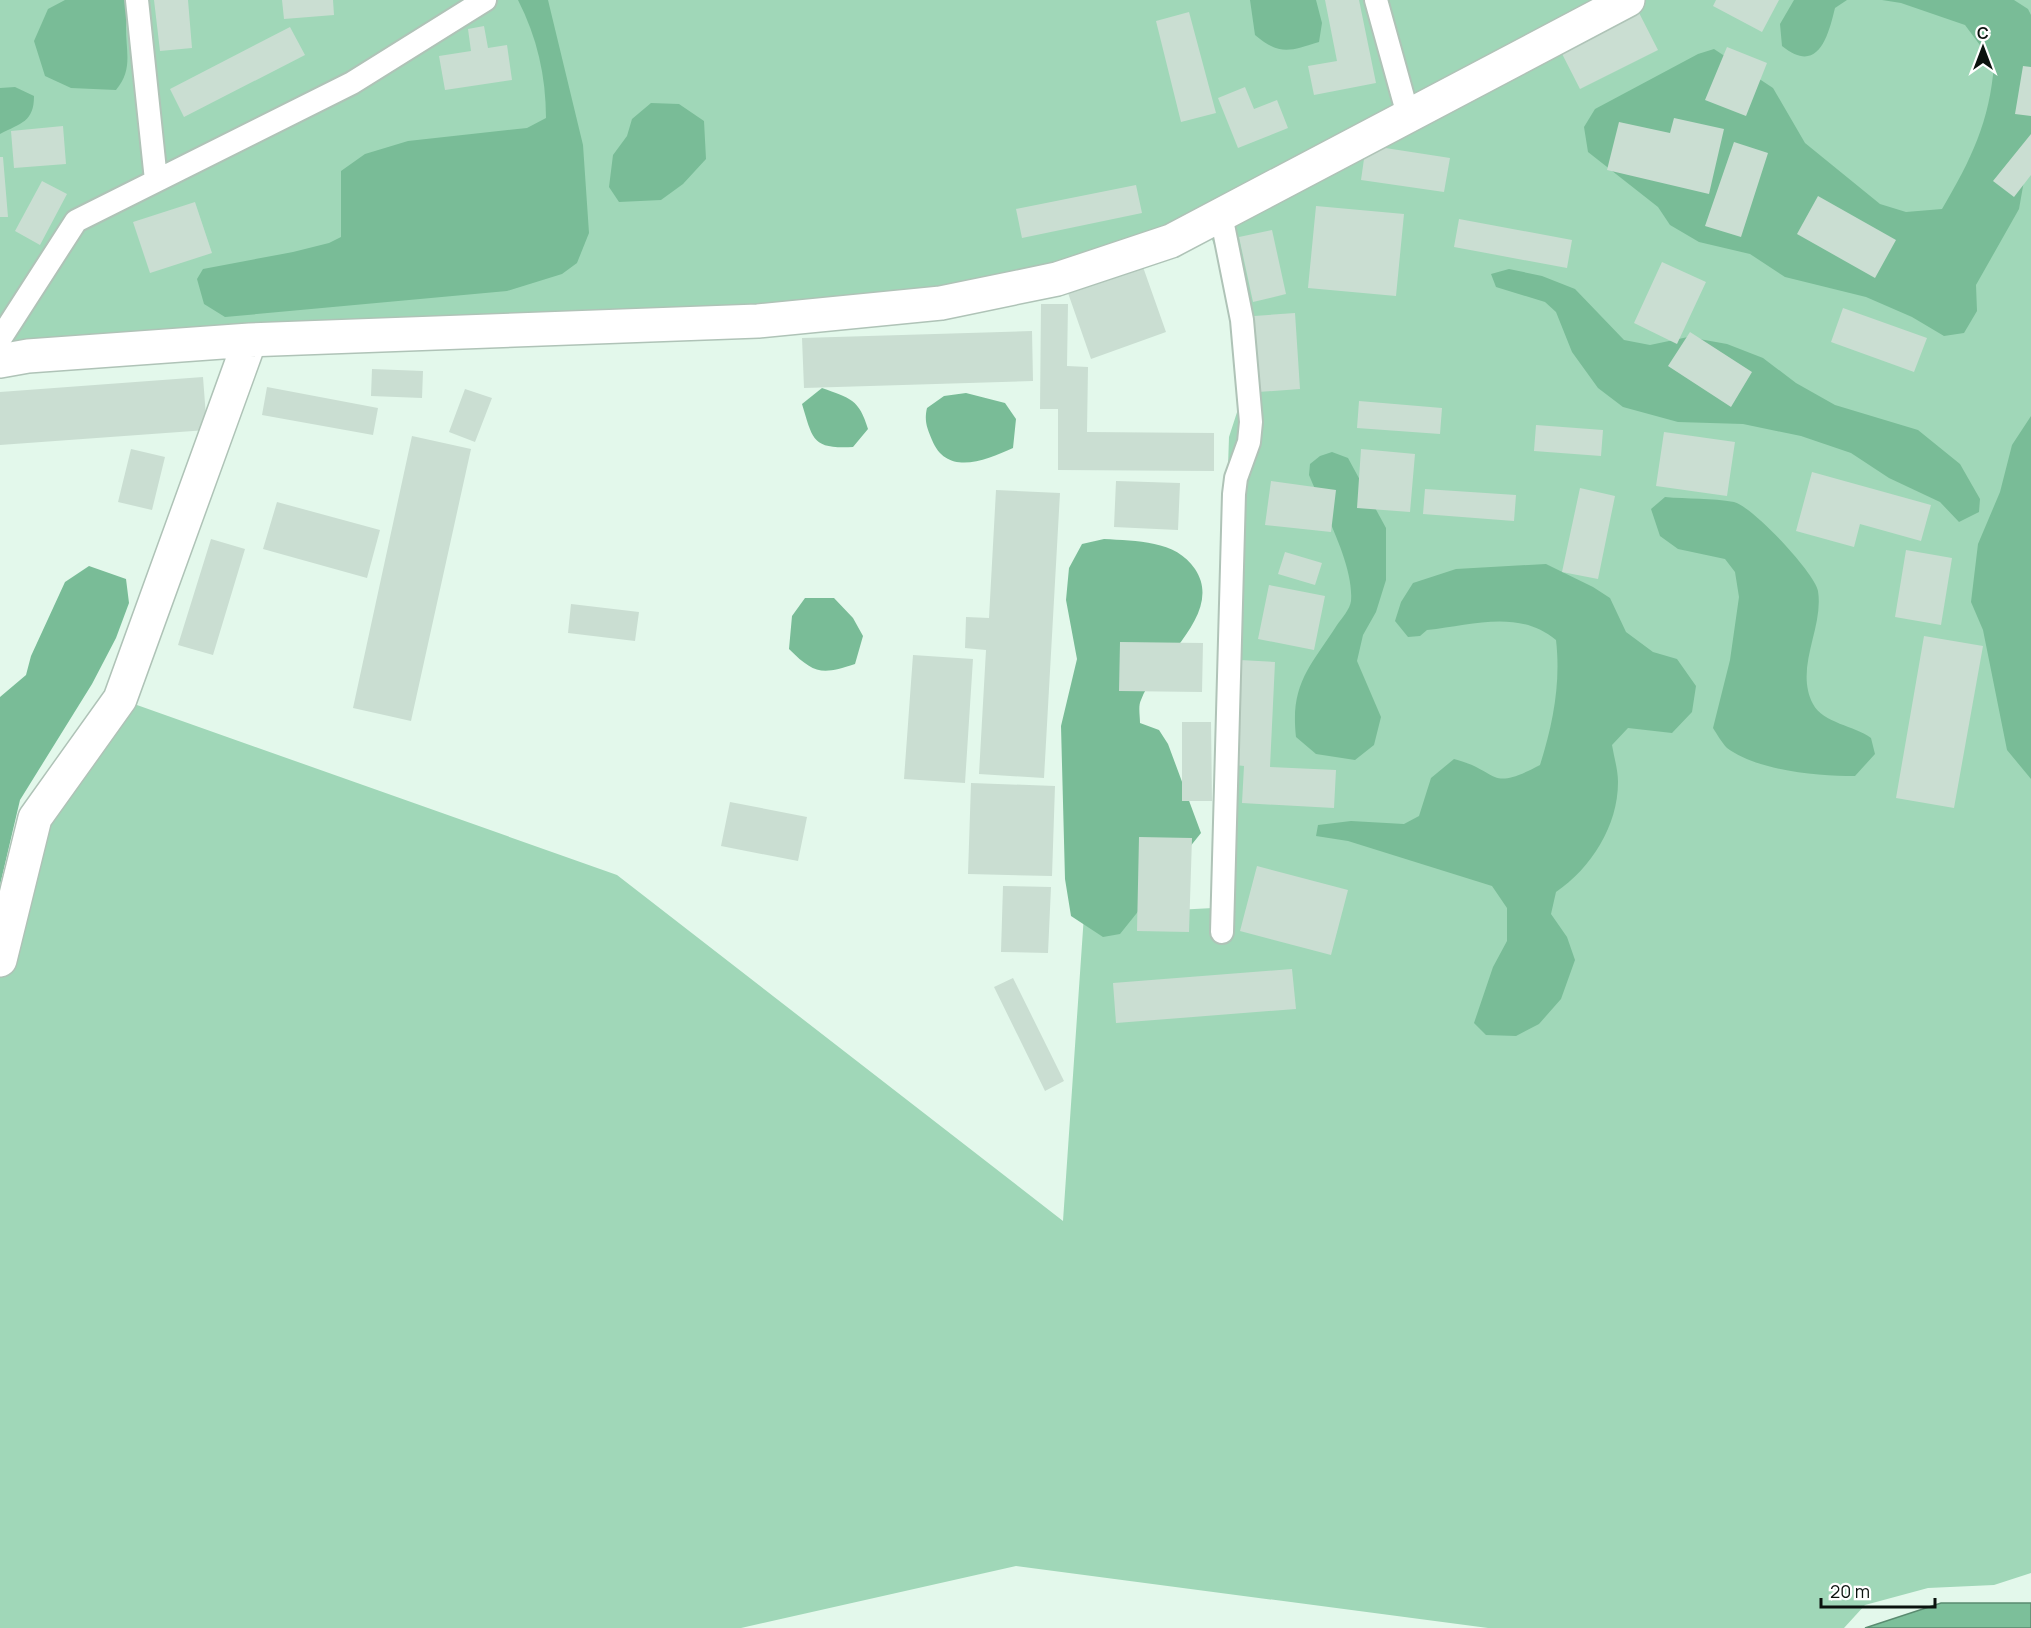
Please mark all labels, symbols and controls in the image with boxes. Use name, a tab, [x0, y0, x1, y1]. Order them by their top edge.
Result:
north arrow	[1953, 18, 2013, 78]
text: С	[1977, 22, 1989, 44]
scale bar	[1821, 1571, 1935, 1609]
text: 20 m	[1830, 1579, 1870, 1603]

